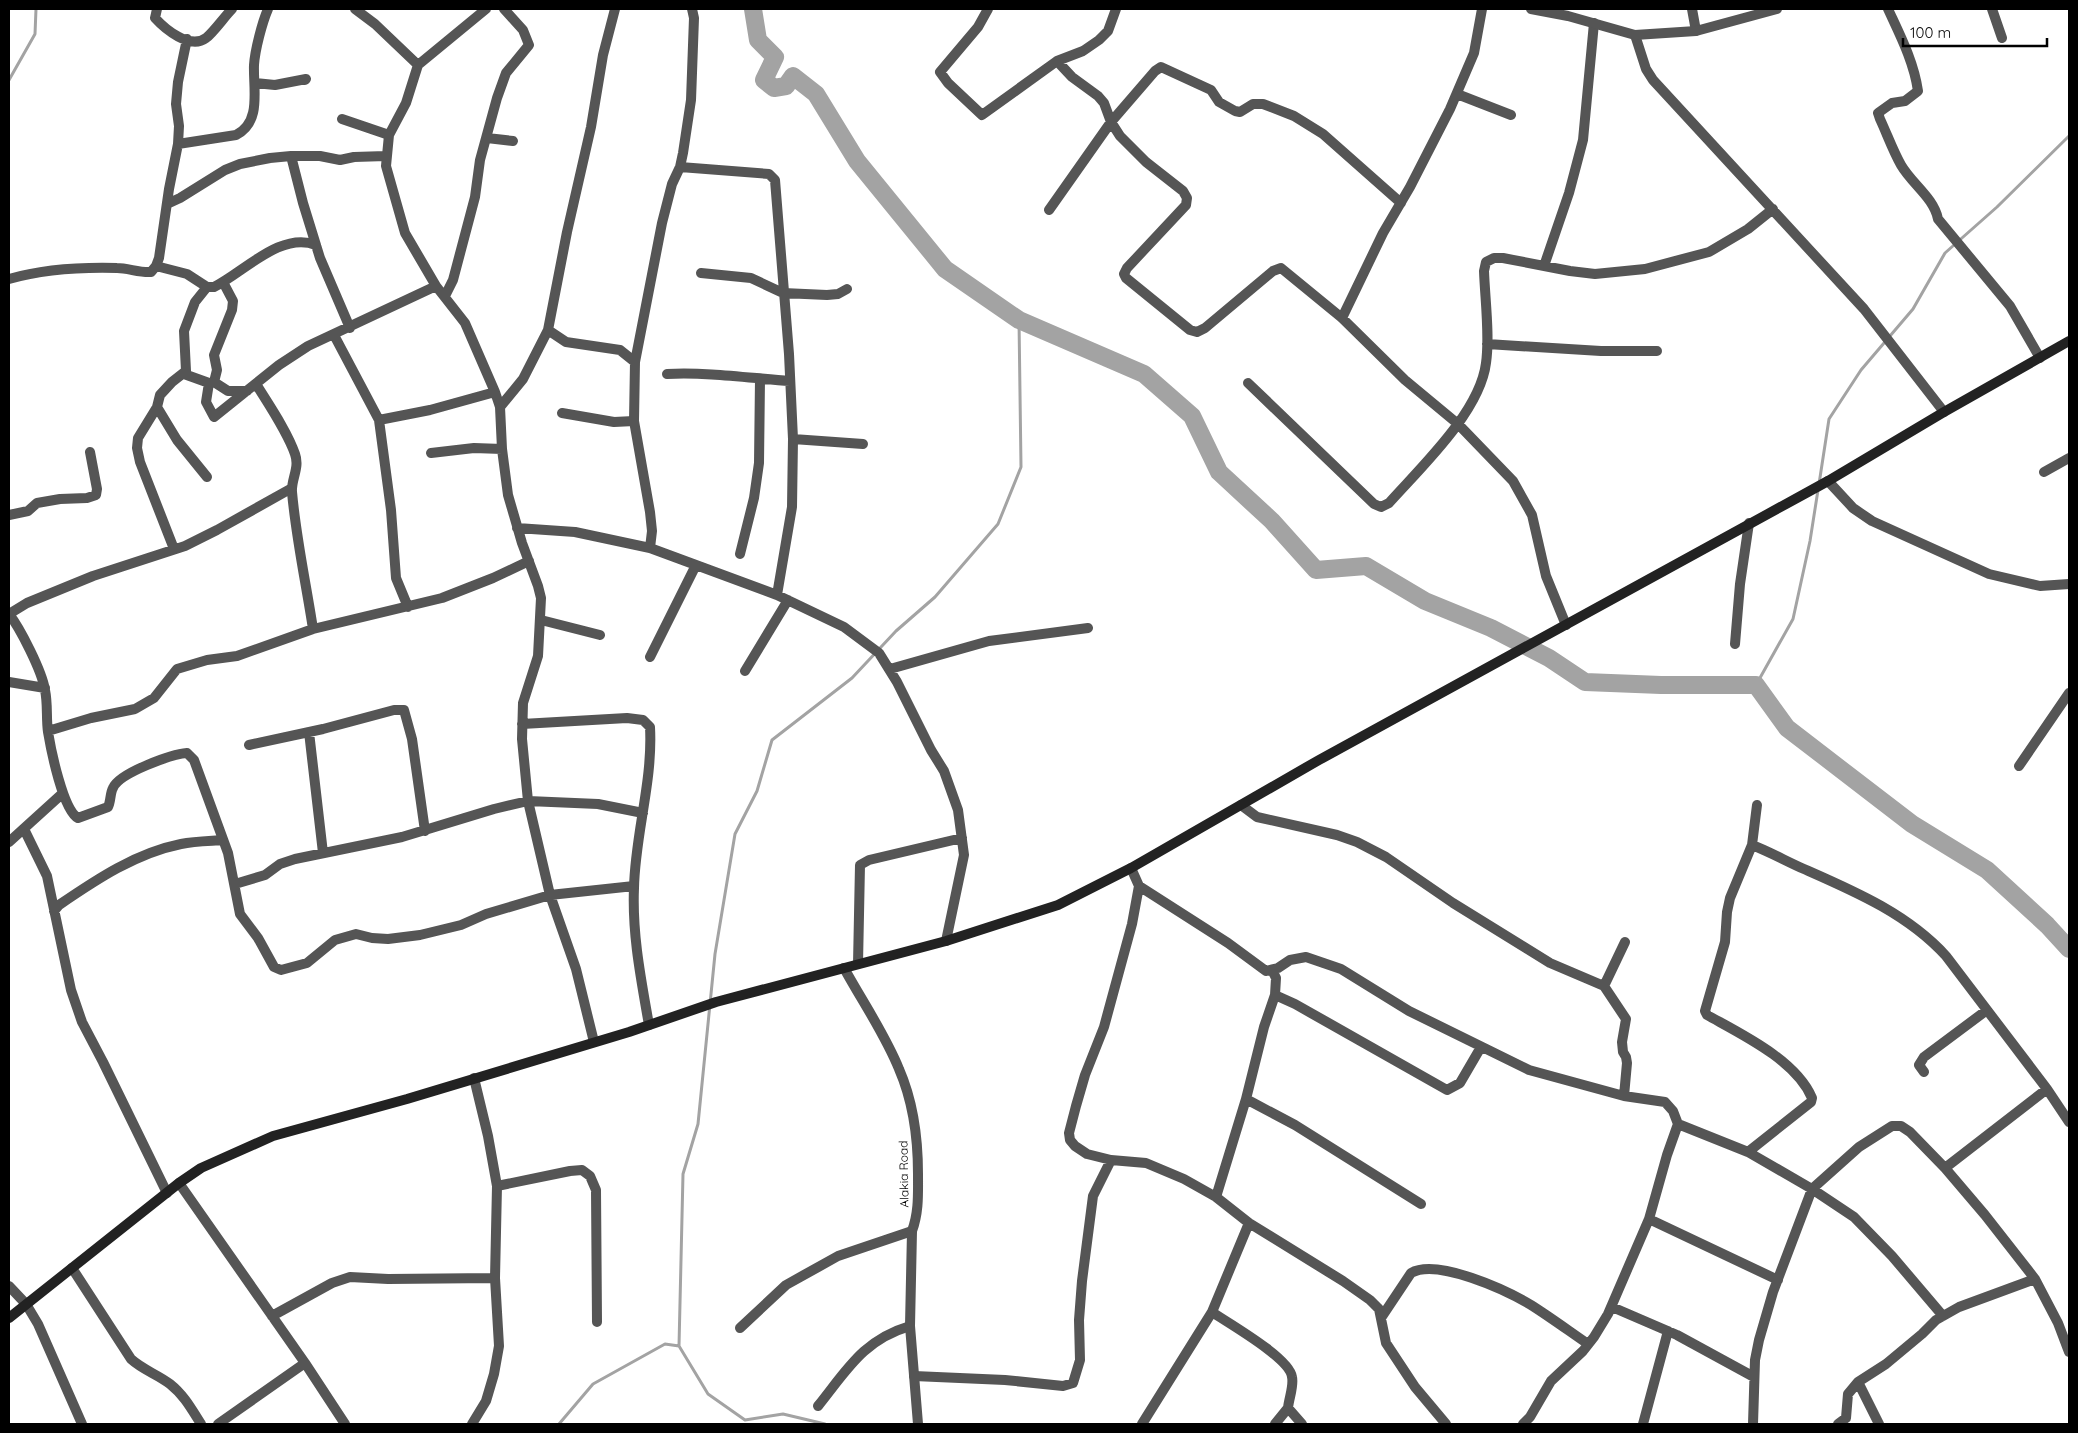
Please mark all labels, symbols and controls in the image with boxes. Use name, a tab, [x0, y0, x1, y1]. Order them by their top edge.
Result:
scale bar	[1903, 15, 2047, 47]
text: 100 m	[1910, 23, 1951, 42]
street label: Alakia Road	[895, 1140, 912, 1208]

